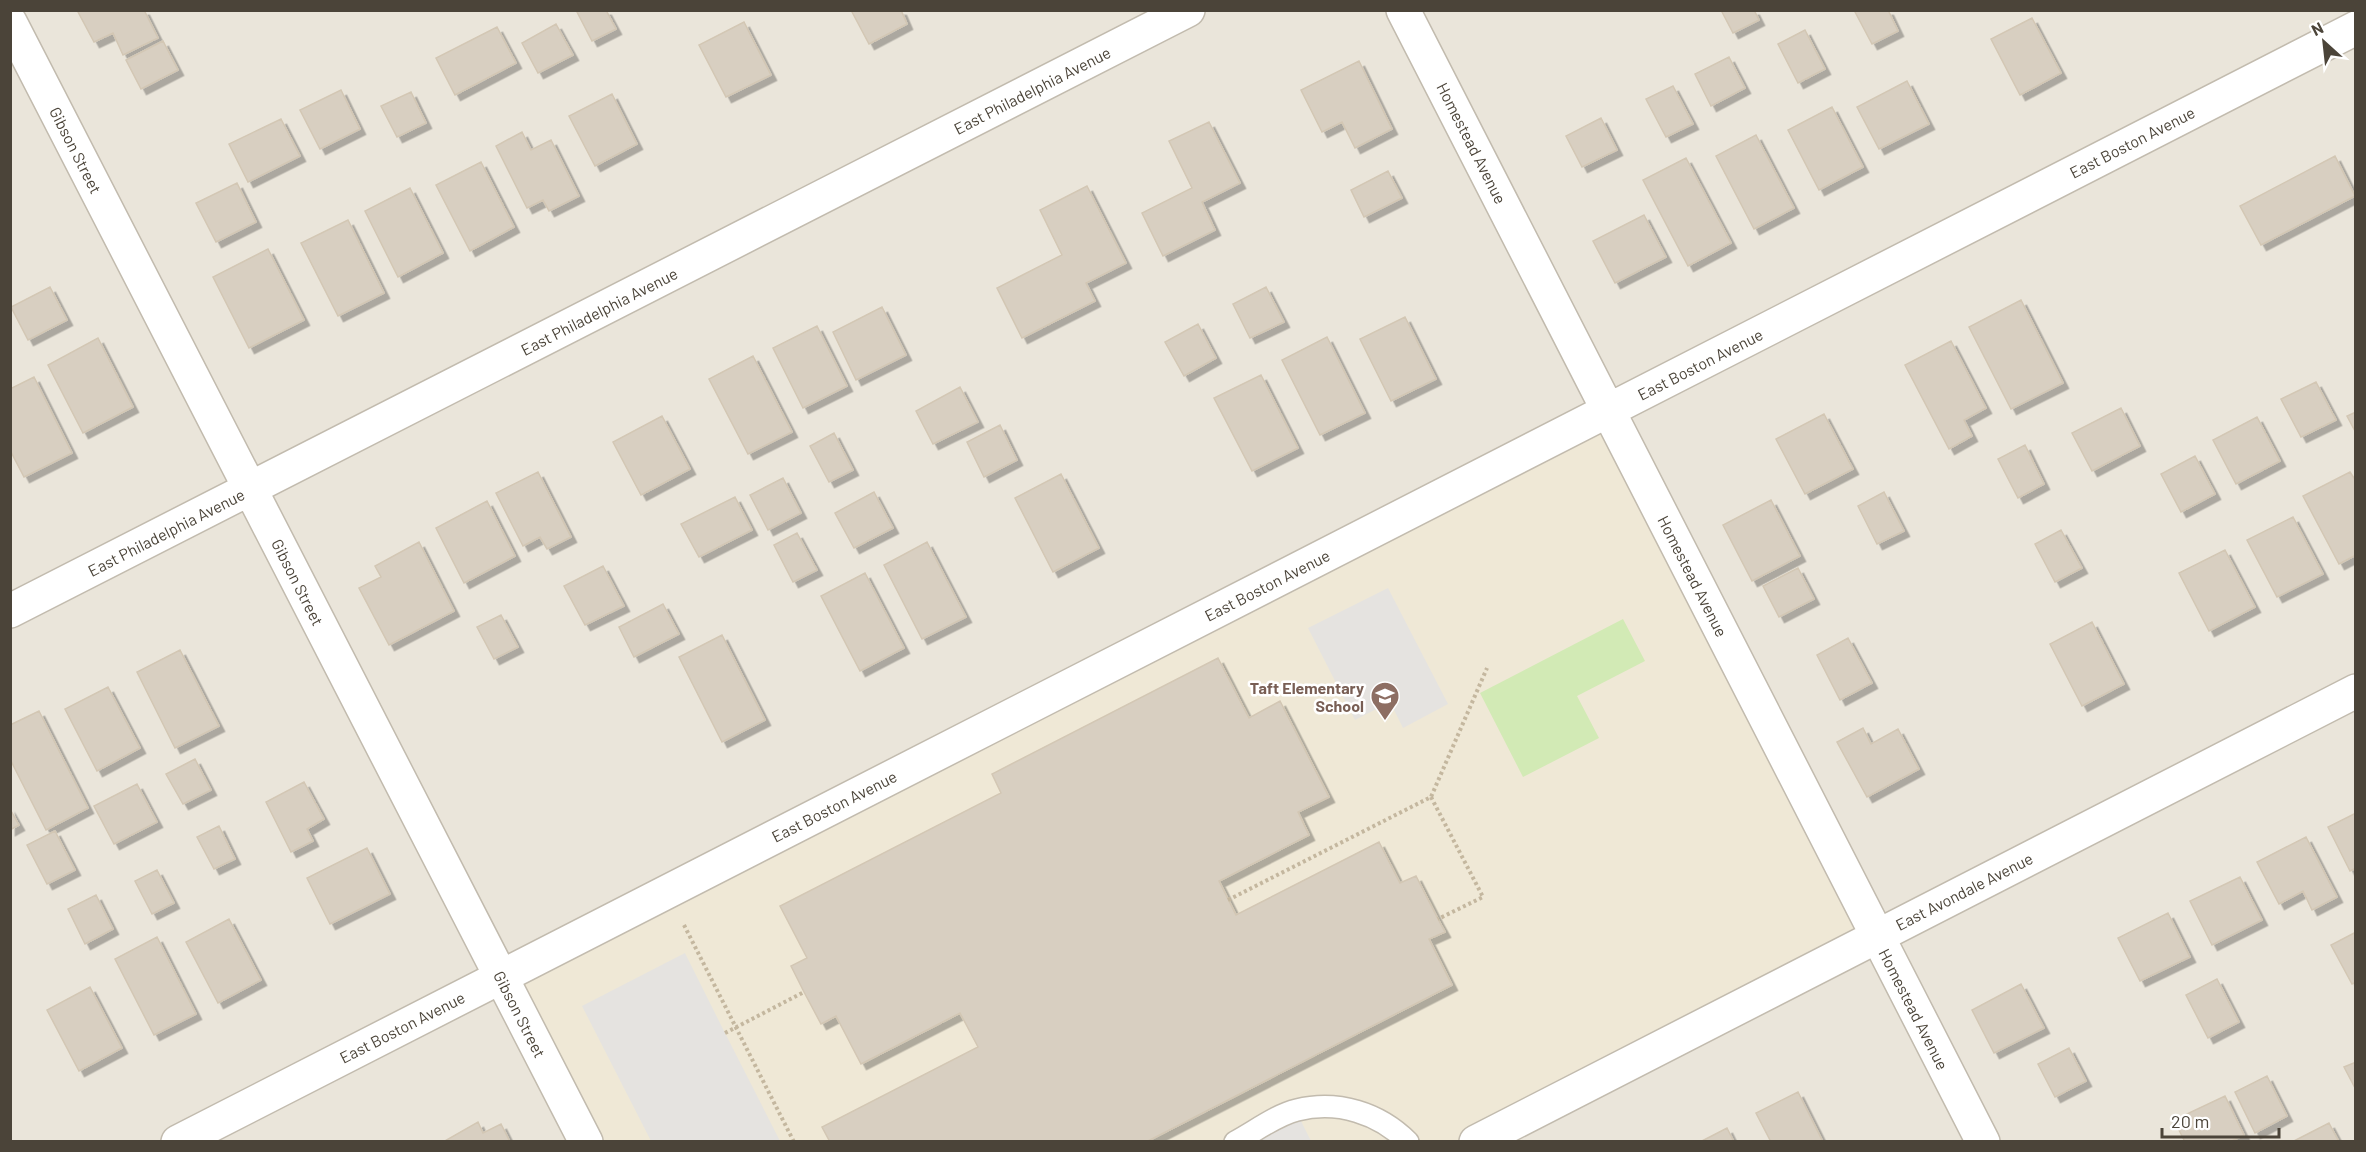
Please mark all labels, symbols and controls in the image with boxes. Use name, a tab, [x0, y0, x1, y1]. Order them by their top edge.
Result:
north arrow	[2294, 12, 2354, 72]
text: N	[2308, 17, 2326, 39]
street label: East Philadelphia Avenue	[950, 42, 1114, 138]
street label: Homestead Avenue	[1433, 79, 1511, 207]
street label: East Boston Avenue	[2066, 102, 2198, 182]
street label: Gibson Street	[46, 104, 106, 196]
street label: East Philadelphia Avenue	[517, 263, 681, 359]
street label: East Boston Avenue	[1634, 324, 1766, 404]
street label: East Philadelphia Avenue	[84, 484, 248, 580]
street label: Homestead Avenue	[1654, 512, 1732, 640]
street label: Gibson Street	[268, 536, 328, 628]
street label: East Boston Avenue	[1201, 545, 1333, 625]
place label: Taft Elementary School	[1250, 678, 1364, 715]
school or university icon: Taft Elementary School	[1369, 680, 1401, 722]
street label: East Boston Avenue	[768, 766, 900, 846]
street label: East Avondale Avenue	[1892, 848, 2036, 934]
street label: Homestead Avenue	[1875, 945, 1953, 1073]
street label: Gibson Street	[490, 968, 550, 1060]
street label: East Boston Avenue	[336, 987, 468, 1067]
scale bar	[2162, 1101, 2279, 1139]
text: 20 m	[2171, 1110, 2209, 1132]

